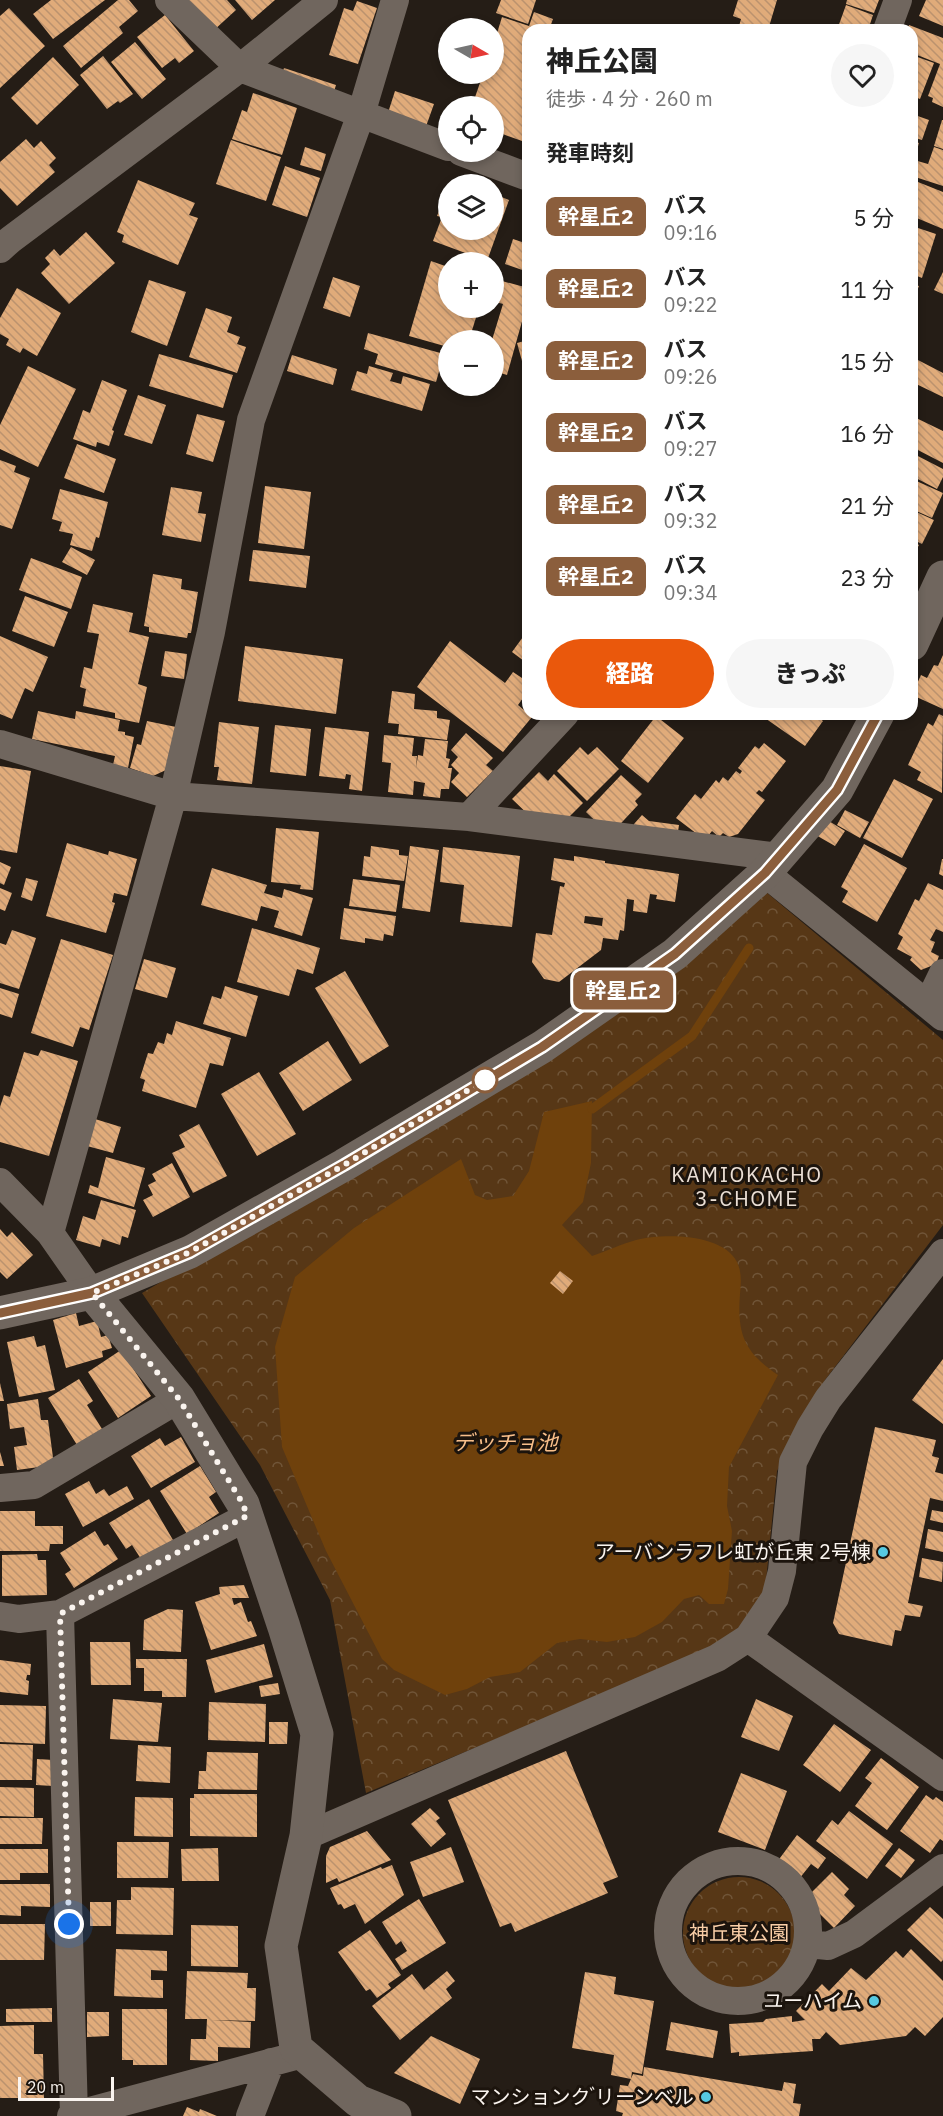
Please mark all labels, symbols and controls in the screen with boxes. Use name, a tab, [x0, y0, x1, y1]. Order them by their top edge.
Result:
north arrow	[438, 18, 504, 84]
map controls	[438, 18, 504, 396]
text: 神丘公園	[546, 42, 658, 79]
button: heart	[831, 44, 894, 107]
text: 徒歩 · 4 分 · 260 m	[546, 85, 713, 112]
button: locate	[438, 96, 504, 162]
text: 発車時刻	[546, 138, 634, 167]
button: layers	[438, 174, 504, 240]
text: バス	[664, 190, 708, 219]
text: 幹星丘2	[558, 202, 634, 230]
text: 5 分	[854, 203, 894, 232]
text: 09:16	[664, 219, 717, 246]
button: +	[438, 252, 504, 318]
text: バス	[664, 262, 708, 291]
text: 幹星丘2	[558, 274, 634, 302]
text: 11 分	[840, 275, 894, 304]
text: 09:22	[664, 291, 717, 318]
button: −	[438, 330, 504, 396]
text: バス	[664, 334, 708, 363]
text: 幹星丘2	[558, 346, 634, 374]
text: 15 分	[840, 347, 894, 376]
text: 09:26	[664, 363, 717, 390]
text: バス	[664, 406, 708, 435]
text: 幹星丘2	[558, 418, 634, 446]
text: 16 分	[840, 419, 894, 448]
text: 09:27	[664, 435, 717, 462]
text: バス	[664, 478, 708, 507]
text: 幹星丘2	[558, 490, 634, 518]
text: 21 分	[840, 491, 894, 520]
text: 09:32	[664, 507, 717, 534]
text: バス	[664, 550, 708, 579]
text: 幹星丘2	[558, 562, 634, 590]
text: 23 分	[840, 563, 894, 592]
text: 09:34	[664, 579, 717, 606]
button: 経路	[546, 639, 714, 708]
button: きっぷ	[726, 639, 894, 708]
line badge: 幹星丘2	[581, 970, 665, 1010]
text: 幹星丘2	[585, 976, 661, 1004]
unlabelled marker	[472, 1067, 498, 1093]
district label: KAMIOKACHO 3-CHOME	[671, 1160, 823, 1212]
water label: デッチョ池	[453, 1428, 559, 1456]
place label: アーバンラフレ虹が丘東 2号棟	[595, 1538, 871, 1565]
marker: アーバンラフレ虹が丘東 2号棟	[876, 1545, 890, 1559]
your location	[54, 1909, 84, 1939]
park label: 神丘東公園	[689, 1919, 789, 1946]
place label: ユーハイム	[763, 1987, 862, 2014]
marker: ユーハイム	[867, 1994, 881, 2008]
scale bar	[18, 2074, 114, 2102]
text: 20 m	[27, 2077, 64, 2097]
place label: マンションク ゙リーンベル	[471, 2083, 694, 2110]
marker: マンションク ゙リーンベル	[699, 2090, 713, 2104]

